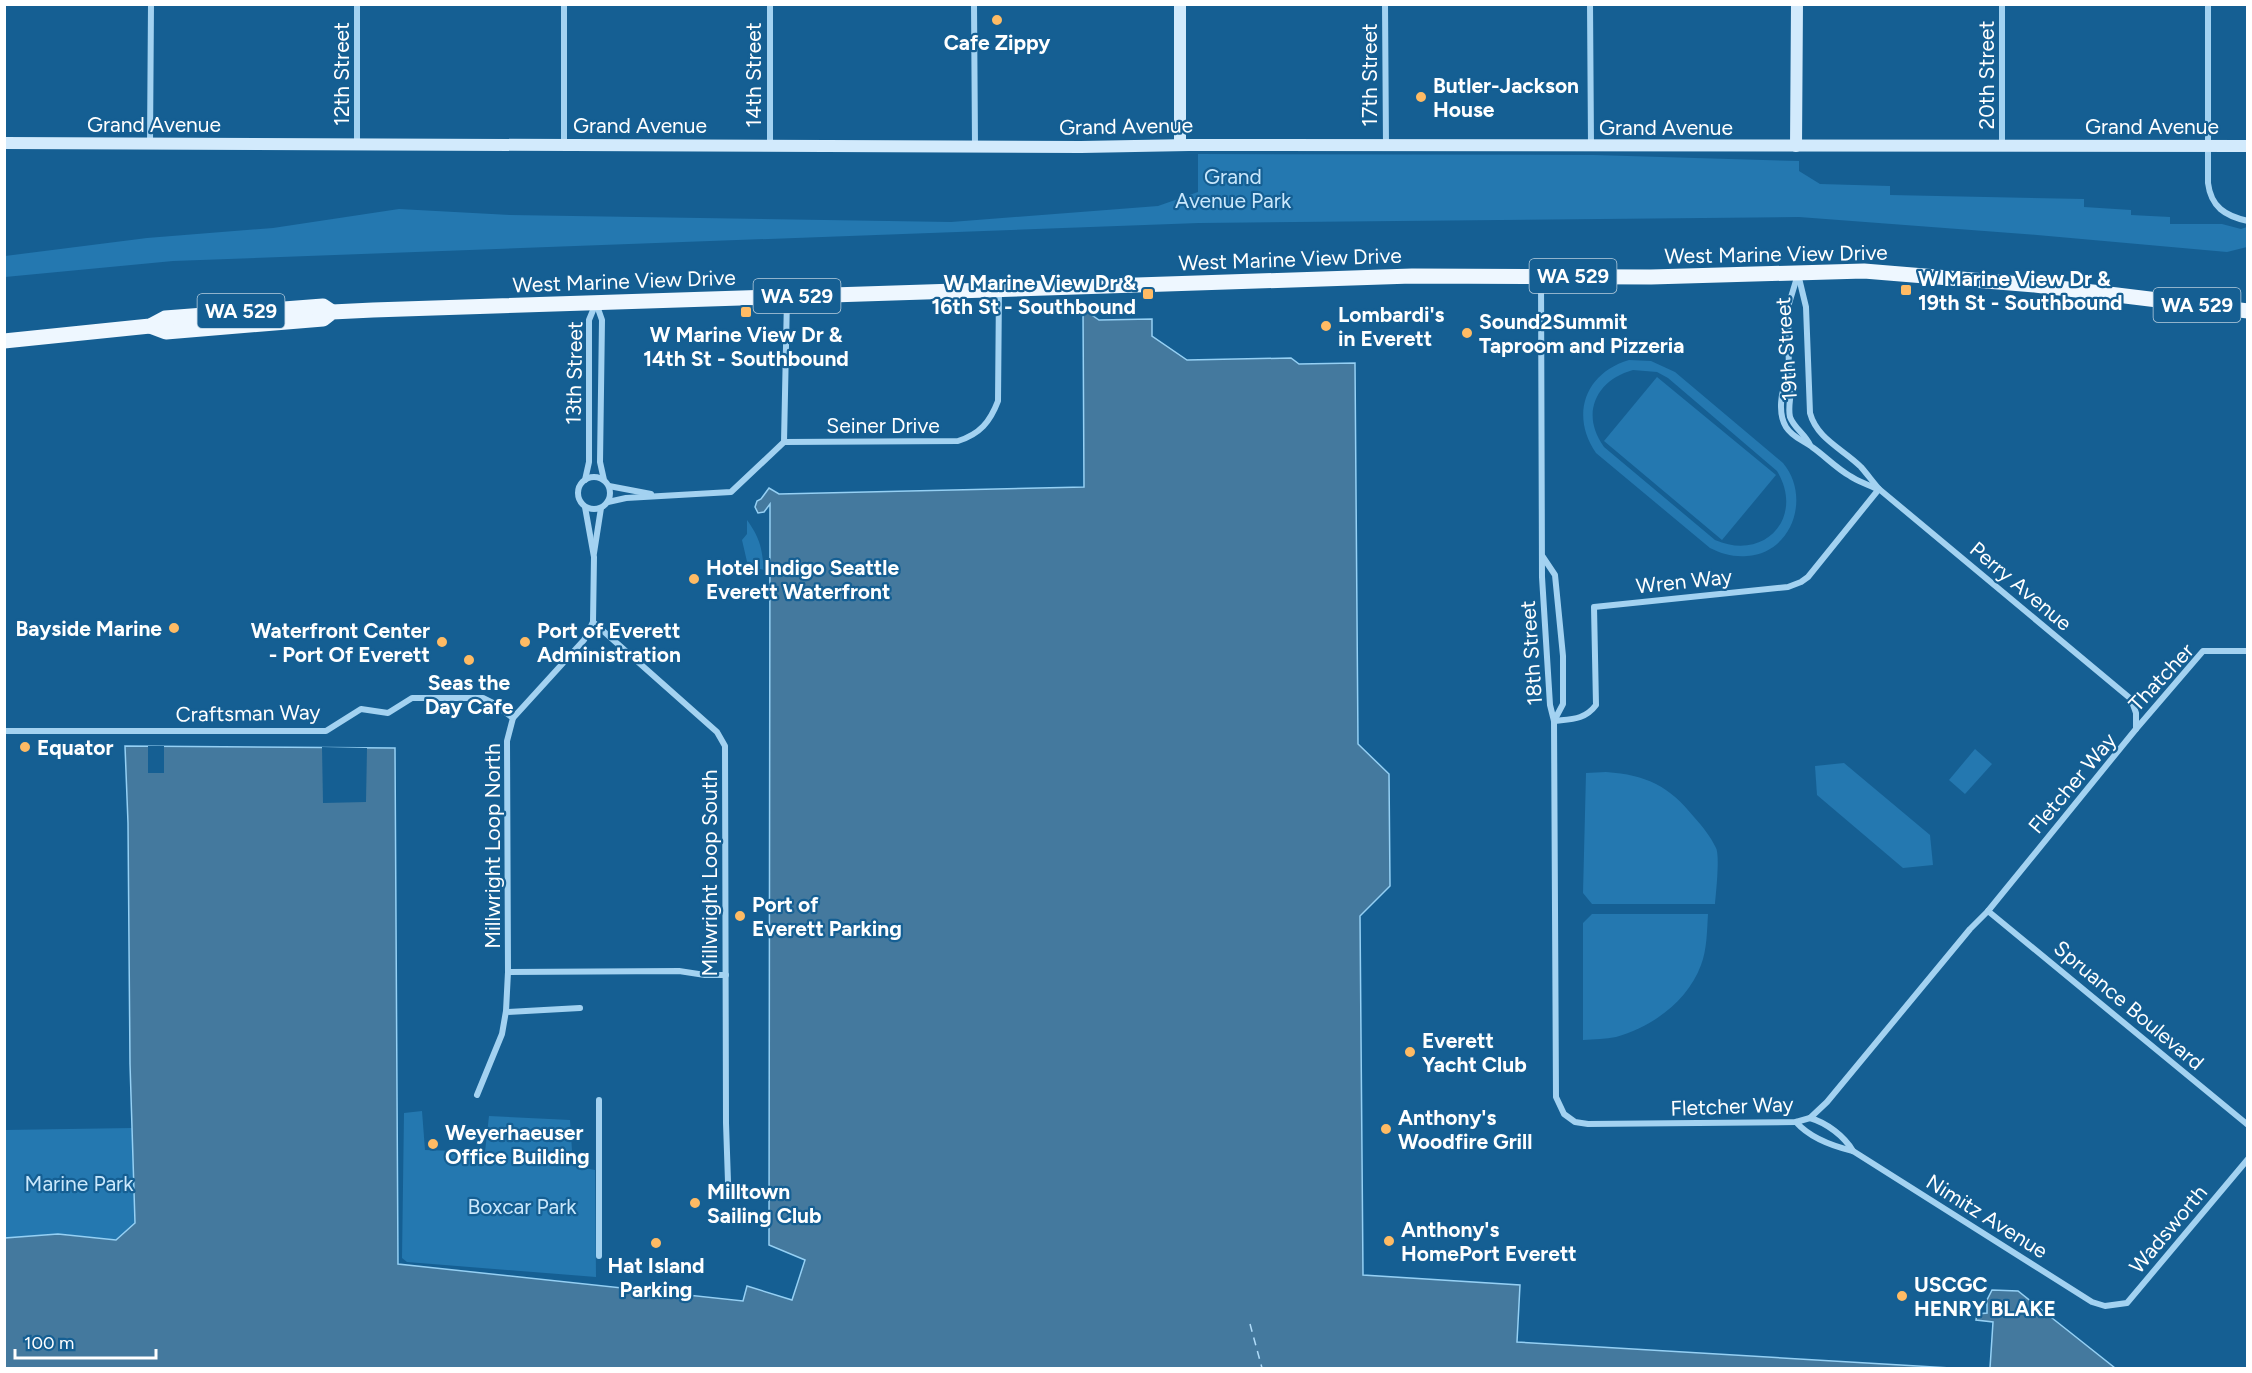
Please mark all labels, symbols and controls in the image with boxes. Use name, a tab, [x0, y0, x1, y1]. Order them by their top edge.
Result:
marker: Cafe Zippy	[990, 13, 1004, 27]
street label: 20th Street	[1974, 21, 1999, 129]
street label: 12th Street	[329, 22, 354, 126]
street label: 14th Street	[741, 22, 766, 128]
street label: 17th Street	[1357, 23, 1382, 127]
place label: Cafe Zippy	[944, 30, 1051, 55]
place label: Butler-Jackson House	[1433, 73, 1579, 122]
marker: Butler-Jackson House	[1414, 90, 1428, 104]
street label: Grand Avenue	[87, 112, 221, 137]
street label: Grand Avenue	[1059, 112, 1193, 140]
street label: Grand Avenue	[573, 113, 707, 138]
street label: Grand Avenue	[2085, 114, 2219, 139]
street label: Grand Avenue	[1599, 115, 1733, 140]
park label: Grand Avenue Park	[1175, 164, 1292, 213]
street label: West Marine View Drive	[1664, 240, 1888, 268]
street label: West Marine View Drive	[1178, 243, 1402, 275]
road number: WA 529	[1530, 259, 1616, 293]
street label: West Marine View Drive	[512, 265, 736, 297]
place label: W Marine View Dr & 19th St - Southbound	[1918, 266, 2123, 315]
place label: W Marine View Dr & 16th St - Southbound	[931, 270, 1136, 319]
road number: WA 529	[754, 279, 840, 313]
marker: W Marine View Dr & 19th St - Southbound	[1899, 283, 1913, 297]
marker: W Marine View Dr & 16th St - Southbound	[1141, 287, 1155, 301]
road number: WA 529	[2154, 288, 2240, 322]
road number: WA 529	[198, 294, 284, 328]
street label: 19th Street	[1770, 296, 1802, 402]
place label: Lombardi's in Everett	[1338, 302, 1445, 351]
marker: W Marine View Dr & 14th St - Southbound	[739, 305, 753, 319]
place label: Sound2Summit Taproom and Pizzeria	[1479, 309, 1684, 358]
marker: Lombardi's in Everett	[1319, 319, 1333, 333]
street label: 13th Street	[561, 321, 587, 425]
place label: W Marine View Dr & 14th St - Southbound	[643, 322, 849, 371]
marker: Sound2Summit Taproom and Pizzeria	[1460, 326, 1474, 340]
street label: Seiner Drive	[826, 413, 940, 438]
street label: Perry Avenue	[1965, 536, 2077, 636]
place label: Hotel Indigo Seattle Everett Waterfront	[706, 555, 899, 604]
street label: Wren Way	[1635, 564, 1733, 598]
marker: Hotel Indigo Seattle Everett Waterfront	[687, 572, 701, 586]
street label: 18th Street	[1515, 600, 1547, 706]
place label: Bayside Marine	[16, 616, 162, 641]
place label: Waterfront Center - Port Of Everett	[251, 618, 430, 667]
place label: Port of Everett Administration	[537, 618, 681, 667]
marker: Bayside Marine	[167, 621, 181, 635]
marker: Waterfront Center - Port Of Everett	[435, 635, 449, 649]
marker: Port of Everett Administration	[518, 635, 532, 649]
street label: Thatcher	[2123, 638, 2199, 716]
marker: Seas the Day Cafe	[462, 653, 476, 667]
place label: Seas the Day Cafe	[425, 670, 514, 719]
street label: Craftsman Way	[175, 699, 321, 727]
street label: Fletcher Way	[2023, 728, 2121, 838]
place label: Equator	[37, 735, 113, 760]
marker: Equator	[18, 740, 32, 754]
street label: Millwright Loop North	[480, 743, 505, 949]
street label: Millwright Loop South	[697, 770, 722, 976]
place label: Port of Everett Parking	[752, 892, 902, 941]
marker: Port of Everett Parking	[733, 909, 747, 923]
street label: Spruance Boulevard	[2049, 935, 2209, 1075]
place label: Everett Yacht Club	[1422, 1028, 1527, 1077]
marker: Everett Yacht Club	[1403, 1045, 1417, 1059]
street label: Fletcher Way	[1670, 1091, 1794, 1121]
place label: Anthony's Woodfire Grill	[1398, 1105, 1532, 1154]
place label: Weyerhaeuser Office Building	[445, 1120, 590, 1169]
marker: Anthony's Woodfire Grill	[1379, 1122, 1393, 1136]
marker: Weyerhaeuser Office Building	[426, 1137, 440, 1151]
street label: Nimitz Avenue	[1922, 1169, 2052, 1263]
park label: Marine Park	[25, 1171, 134, 1196]
place label: Milltown Sailing Club	[707, 1179, 822, 1228]
street label: Wadsworth	[2124, 1180, 2212, 1278]
park label: Boxcar Park	[467, 1194, 577, 1219]
marker: Milltown Sailing Club	[688, 1196, 702, 1210]
place label: Anthony's HomePort Everett	[1401, 1217, 1577, 1266]
marker: Anthony's HomePort Everett	[1382, 1234, 1396, 1248]
marker: Hat Island Parking	[649, 1236, 663, 1250]
place label: Hat Island Parking	[607, 1253, 705, 1302]
place label: USCGC HENRY BLAKE	[1914, 1272, 2056, 1321]
marker: USCGC HENRY BLAKE	[1895, 1289, 1909, 1303]
scale bar	[15, 1322, 156, 1360]
text: 100 m	[24, 1332, 74, 1354]

